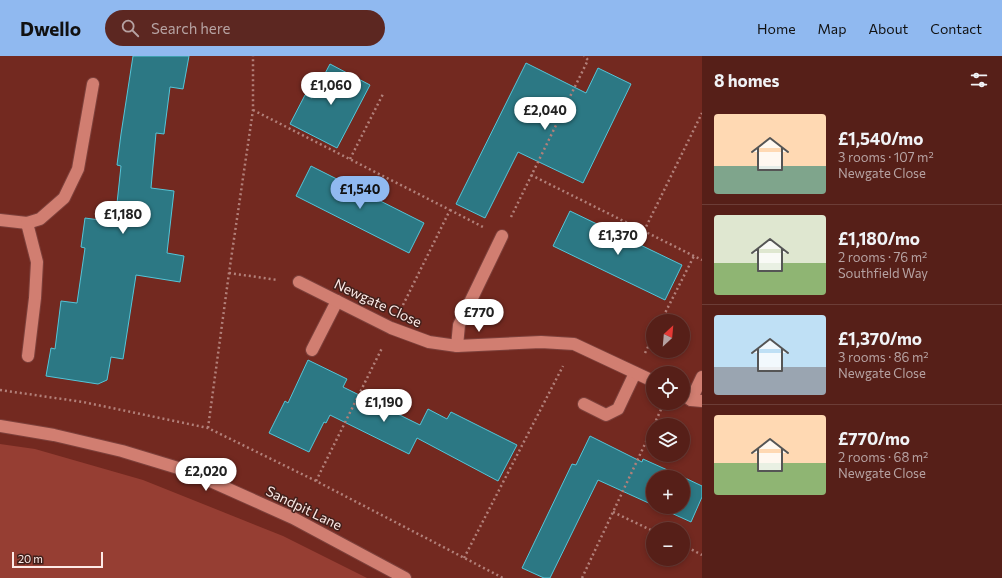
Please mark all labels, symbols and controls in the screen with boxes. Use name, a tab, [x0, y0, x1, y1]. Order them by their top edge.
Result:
search box	[105, 10, 385, 46]
text: Dwello	[20, 17, 81, 40]
icon: search	[119, 17, 141, 39]
text: Search here	[151, 19, 230, 37]
text: Home	[757, 20, 796, 37]
text: Map	[818, 20, 846, 37]
text: About	[868, 20, 908, 37]
text: Contact	[930, 20, 982, 37]
icon: filters	[968, 69, 990, 91]
text: 8 homes	[714, 70, 779, 91]
pin: £1,060	[298, 72, 364, 106]
text: £1,060	[310, 77, 352, 93]
pin: £2,040	[512, 97, 578, 131]
text: £2,040	[523, 102, 567, 118]
text: £1,540/mo	[838, 128, 923, 149]
icon: home	[746, 130, 794, 178]
text: 3 rooms · 107 m²	[838, 149, 934, 165]
text: Newgate Close	[838, 165, 926, 181]
pin: £1,540	[327, 176, 393, 210]
text: £1,540	[340, 181, 380, 197]
pin: £1,180	[90, 201, 156, 235]
text: £1,180	[104, 206, 142, 222]
pin: £1,370	[585, 222, 651, 256]
text: £1,370	[598, 227, 638, 243]
text: £1,180/mo	[838, 228, 920, 249]
icon: home	[746, 231, 794, 279]
text: 2 rooms · 76 m²	[838, 249, 927, 265]
text: Southfield Way	[838, 265, 928, 281]
street label: Newgate Close	[332, 275, 425, 330]
pin: £770	[455, 299, 503, 333]
text: £770	[464, 304, 494, 320]
north arrow	[646, 314, 690, 358]
map controls	[646, 314, 690, 566]
text: £1,370/mo	[838, 328, 922, 349]
icon: home	[746, 331, 794, 379]
text: 3 rooms · 86 m²	[838, 349, 929, 365]
text: Newgate Close	[838, 365, 926, 381]
button: locate	[646, 366, 690, 410]
pin: £1,190	[351, 389, 417, 423]
text: £1,190	[365, 394, 403, 410]
button: layers	[646, 418, 690, 462]
text: £770/mo	[838, 428, 910, 449]
icon: home	[746, 431, 794, 479]
text: 2 rooms · 68 m²	[838, 449, 928, 465]
pin: £2,020	[173, 458, 239, 492]
text: £2,020	[185, 463, 227, 479]
text: Newgate Close	[838, 465, 926, 481]
button: +	[646, 470, 690, 514]
street label: Sandpit Lane	[263, 482, 345, 533]
button: −	[646, 522, 690, 566]
scale bar	[12, 550, 103, 569]
text: 20 m	[18, 552, 43, 565]

